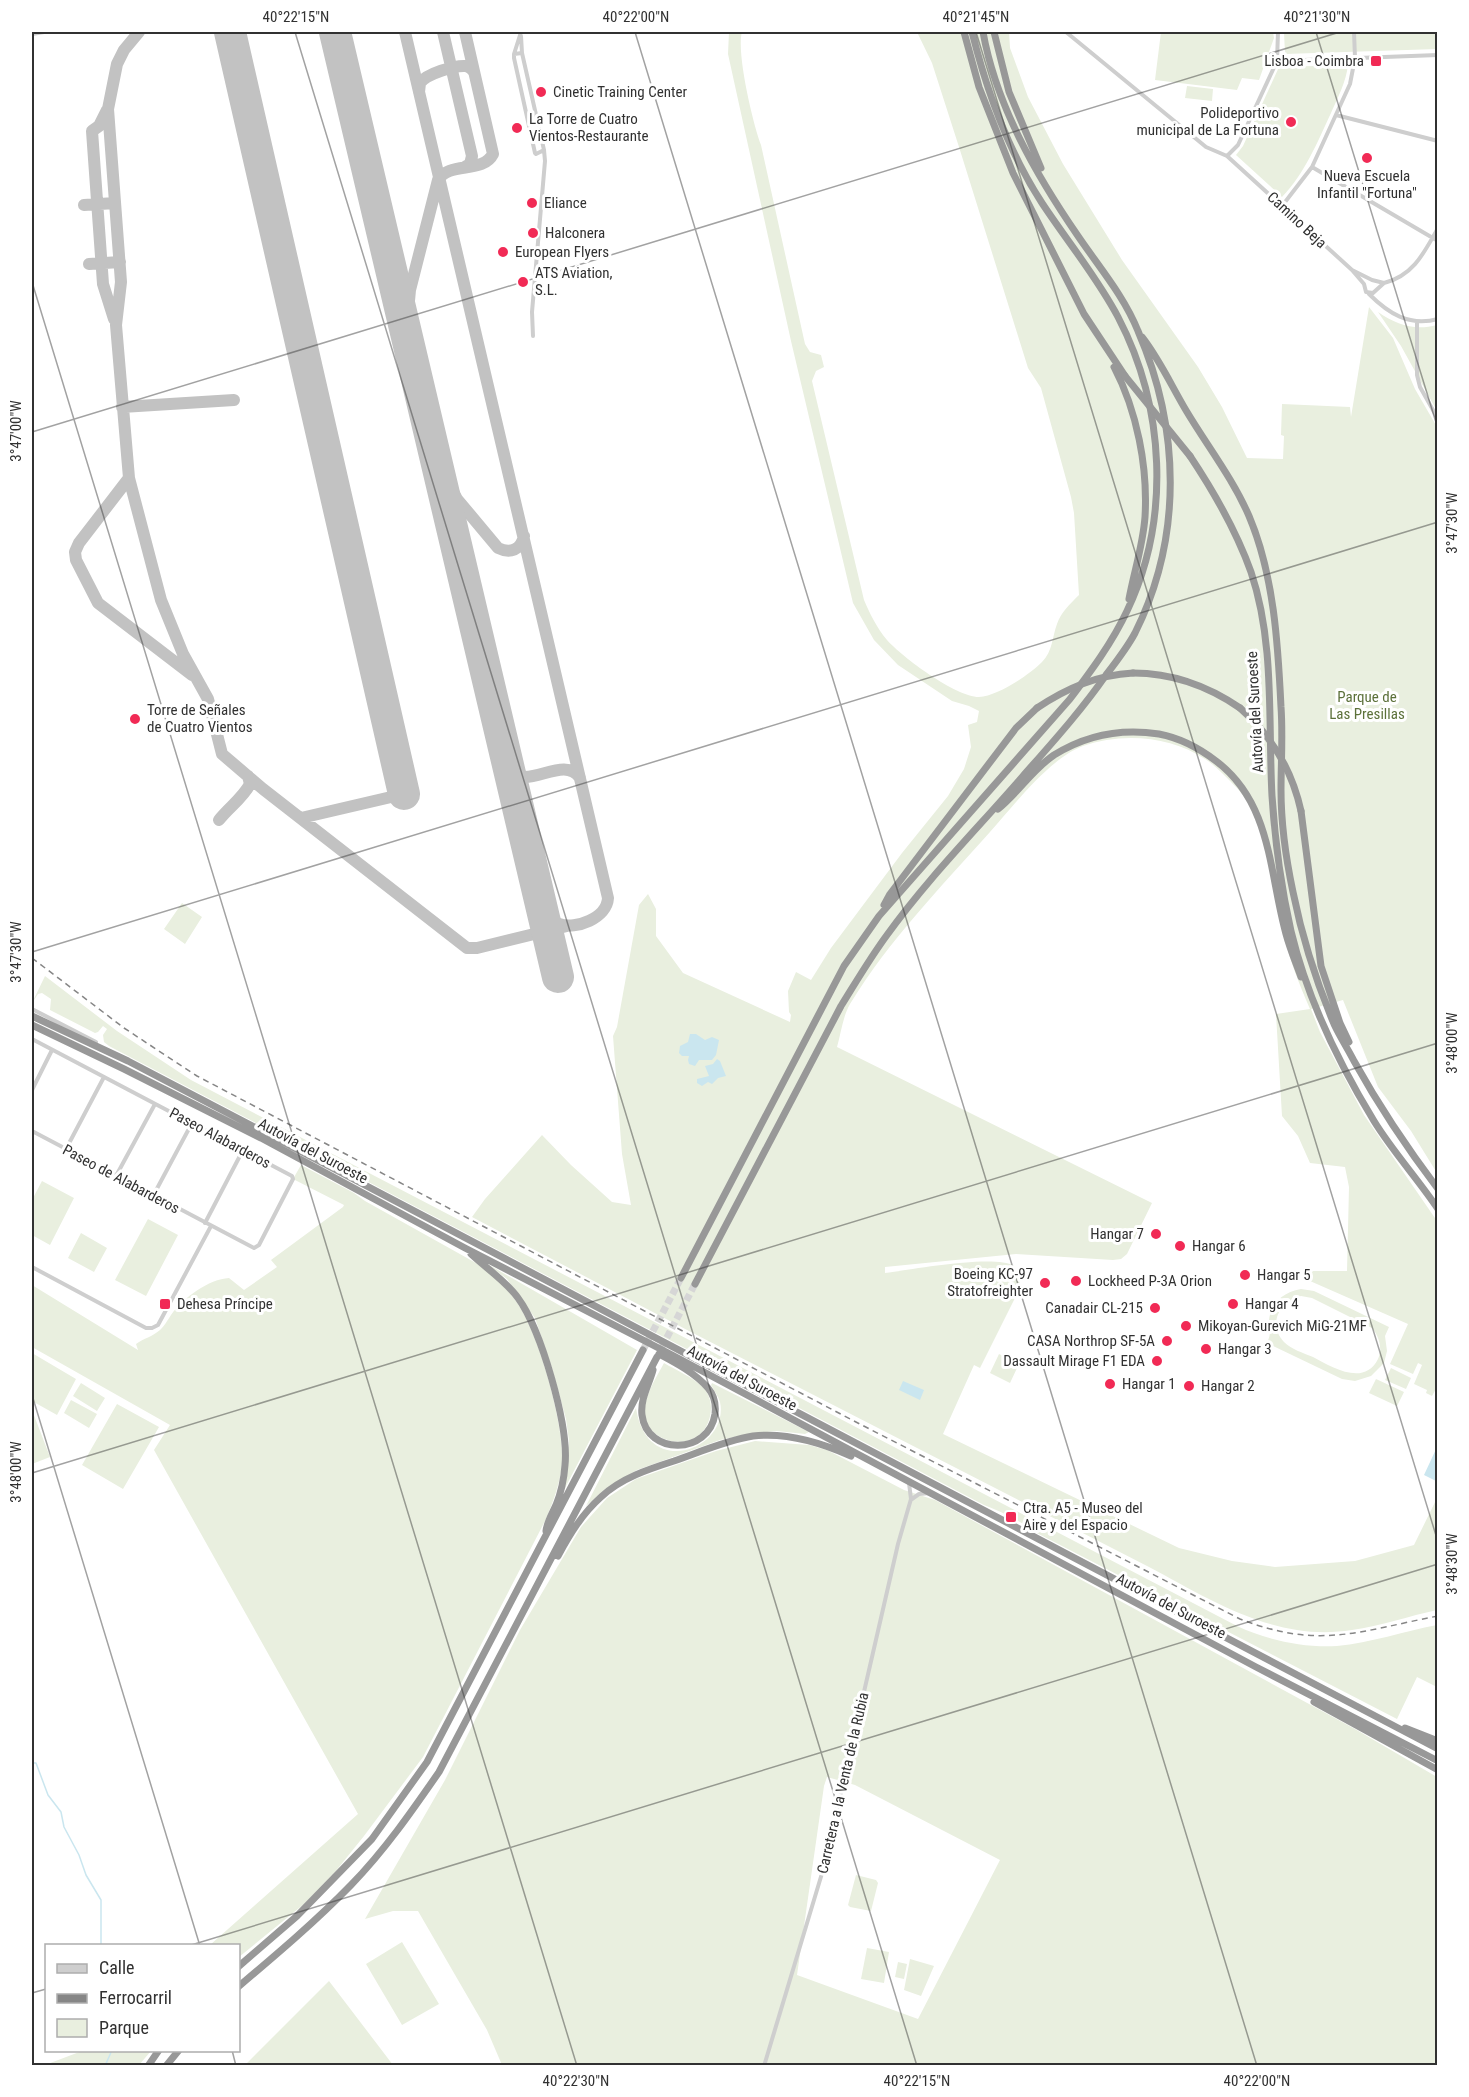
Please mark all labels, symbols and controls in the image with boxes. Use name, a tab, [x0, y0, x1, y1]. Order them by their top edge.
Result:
text: 40°22'15"N	[263, 8, 329, 26]
text: 40°22'00"N	[603, 8, 669, 26]
text: 40°21'45"N	[943, 8, 1009, 26]
text: 40°21'30"N	[1284, 8, 1350, 26]
place label: Lisboa - Coimbra	[1264, 52, 1364, 70]
marker: Lisboa - Coimbra	[1369, 54, 1383, 68]
place label: Cinetic Training Center	[553, 83, 687, 101]
marker: Cinetic Training Center	[534, 85, 548, 99]
place label: Polideportivo municipal de La Fortuna	[1137, 104, 1279, 139]
place label: La Torre de Cuatro Vientos-Restaurante	[529, 110, 648, 145]
marker: Polideportivo municipal de La Fortuna	[1284, 115, 1298, 129]
marker: La Torre de Cuatro Vientos-Restaurante	[510, 121, 524, 135]
marker: Nueva Escuela Infantil "Fortuna"	[1360, 151, 1374, 165]
place label: Nueva Escuela Infantil "Fortuna"	[1317, 167, 1417, 202]
street label: Camino Beja	[1264, 188, 1330, 252]
place label: Eliance	[544, 194, 587, 212]
marker: Eliance	[525, 196, 539, 210]
place label: Halconera	[545, 224, 605, 242]
marker: Halconera	[526, 226, 540, 240]
place label: European Flyers	[515, 243, 609, 261]
marker: European Flyers	[496, 245, 510, 259]
place label: ATS Aviation, S.L.	[535, 264, 613, 299]
marker: ATS Aviation, S.L.	[516, 275, 530, 289]
text: 3°47'00"W	[7, 400, 25, 462]
text: 3°47'30"W	[1443, 492, 1461, 554]
street label: Autovía del Suroeste	[1243, 651, 1267, 773]
park label: Parque de Las Presillas	[1329, 688, 1405, 723]
place label: Torre de Señales de Cuatro Vientos	[147, 701, 253, 736]
marker: Torre de Señales de Cuatro Vientos	[128, 712, 142, 726]
text: 3°47'30"W	[7, 921, 25, 983]
text: 3°48'00"W	[1443, 1012, 1461, 1074]
street label: Paseo Alabarderos	[166, 1104, 274, 1172]
street label: Autovía del Suroeste	[255, 1114, 371, 1188]
street label: Paseo de Alabarderos	[60, 1141, 183, 1217]
place label: Hangar 7	[1090, 1225, 1144, 1243]
marker: Hangar 7	[1149, 1227, 1163, 1241]
place label: Hangar 6	[1192, 1237, 1246, 1255]
marker: Hangar 6	[1173, 1239, 1187, 1253]
place label: Boeing KC-97 Stratofreighter	[947, 1265, 1033, 1300]
place label: Hangar 5	[1257, 1266, 1311, 1284]
marker: Hangar 5	[1238, 1268, 1252, 1282]
place label: Lockheed P-3A Orion	[1088, 1272, 1212, 1290]
marker: Lockheed P-3A Orion	[1069, 1274, 1083, 1288]
marker: Boeing KC-97 Stratofreighter	[1038, 1276, 1052, 1290]
place label: Dehesa Príncipe	[177, 1295, 273, 1313]
place label: Hangar 4	[1245, 1295, 1299, 1313]
marker: Dehesa Príncipe	[158, 1297, 172, 1311]
marker: Hangar 4	[1226, 1297, 1240, 1311]
place label: Canadair CL-215	[1045, 1299, 1143, 1317]
marker: Canadair CL-215	[1148, 1301, 1162, 1315]
place label: Mikoyan-Gurevich MiG-21MF	[1198, 1317, 1367, 1335]
marker: Mikoyan-Gurevich MiG-21MF	[1179, 1319, 1193, 1333]
place label: CASA Northrop SF-5A	[1027, 1332, 1155, 1350]
marker: CASA Northrop SF-5A	[1160, 1334, 1174, 1348]
place label: Hangar 3	[1218, 1340, 1272, 1358]
street label: Autovía del Suroeste	[684, 1341, 800, 1415]
marker: Hangar 3	[1199, 1342, 1213, 1356]
place label: Dassault Mirage F1 EDA	[1003, 1352, 1145, 1370]
marker: Dassault Mirage F1 EDA	[1150, 1354, 1164, 1368]
place label: Hangar 1	[1122, 1375, 1176, 1393]
marker: Hangar 1	[1103, 1377, 1117, 1391]
place label: Hangar 2	[1201, 1377, 1255, 1395]
marker: Hangar 2	[1182, 1379, 1196, 1393]
text: 3°48'00"W	[7, 1441, 25, 1503]
place label: Ctra. A5 - Museo del Aire y del Espacio	[1023, 1499, 1143, 1534]
marker: Ctra. A5 - Museo del Aire y del Espacio	[1004, 1510, 1018, 1524]
text: 3°48'30"W	[1443, 1533, 1461, 1595]
street label: Autovía del Suroeste	[1113, 1569, 1229, 1643]
street label: Carretera a la Venta de la Rubia	[813, 1691, 873, 1875]
legend	[45, 1944, 240, 2052]
text: Calle	[99, 1957, 135, 1978]
text: Ferrocarril	[99, 1987, 172, 2008]
text: Parque	[99, 2017, 149, 2038]
text: 40°22'30"N	[543, 2072, 609, 2090]
text: 40°22'15"N	[884, 2072, 950, 2090]
text: 40°22'00"N	[1224, 2072, 1290, 2090]

